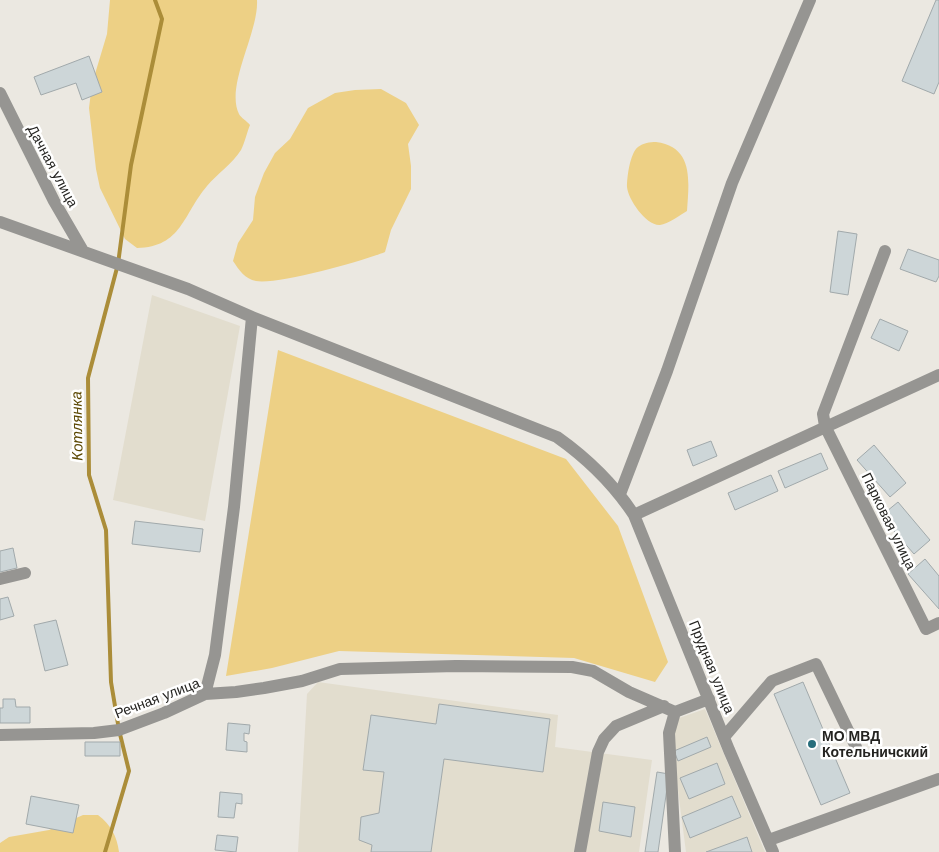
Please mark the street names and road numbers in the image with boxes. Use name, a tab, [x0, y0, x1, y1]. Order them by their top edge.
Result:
street label: Дачная улица	[25, 122, 81, 210]
street label: Парковая улица	[859, 470, 919, 572]
street label: Прудная улица	[686, 618, 738, 716]
street label: Речная улица	[112, 674, 202, 722]

